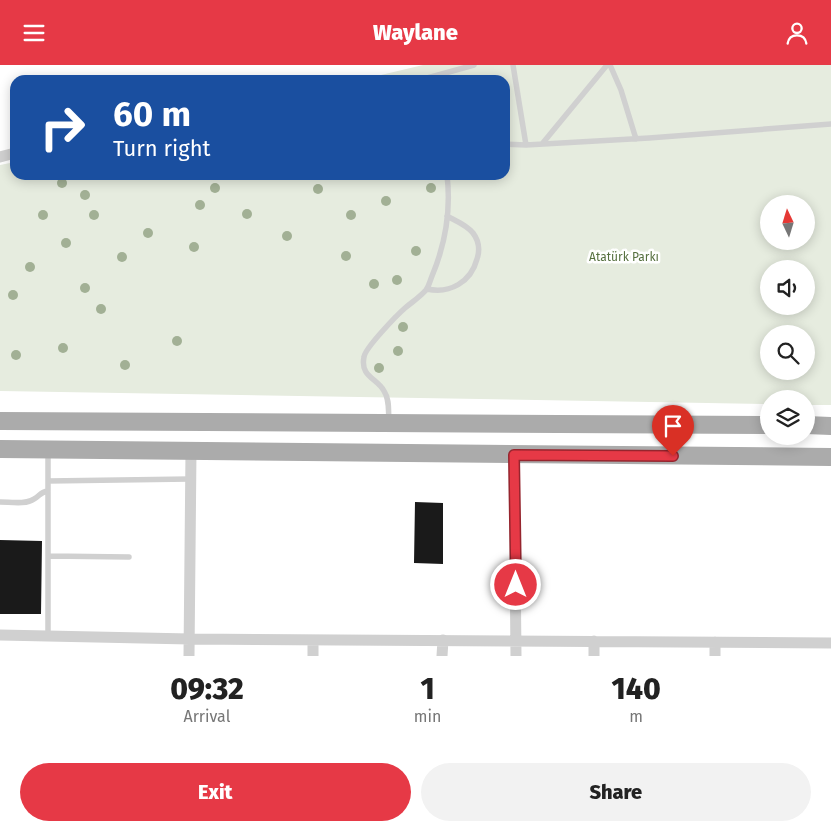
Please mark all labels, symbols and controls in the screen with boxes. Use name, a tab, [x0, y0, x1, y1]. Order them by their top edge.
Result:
icon: menu	[20, 19, 48, 47]
text: Waylane	[373, 19, 458, 46]
icon: person	[783, 19, 811, 47]
text: 60 m	[113, 93, 191, 135]
icon: right	[30, 95, 95, 160]
text: Turn right	[113, 135, 210, 162]
north arrow	[760, 195, 815, 250]
map controls	[760, 195, 815, 445]
park label: Atatürk Parkı	[589, 250, 659, 264]
button: sound	[760, 260, 815, 315]
button: search	[760, 325, 815, 380]
button: layers	[760, 390, 815, 445]
pin	[652, 405, 694, 456]
icon: arrive	[659, 412, 687, 440]
position arrow	[489, 558, 541, 610]
text: 09:32	[170, 671, 244, 707]
text: 1	[421, 671, 435, 707]
text: 140	[612, 671, 661, 707]
text: Arrival	[183, 707, 230, 726]
text: min	[414, 707, 441, 726]
text: m	[629, 707, 643, 726]
button: Exit	[20, 763, 411, 821]
button: Share	[421, 763, 811, 821]

